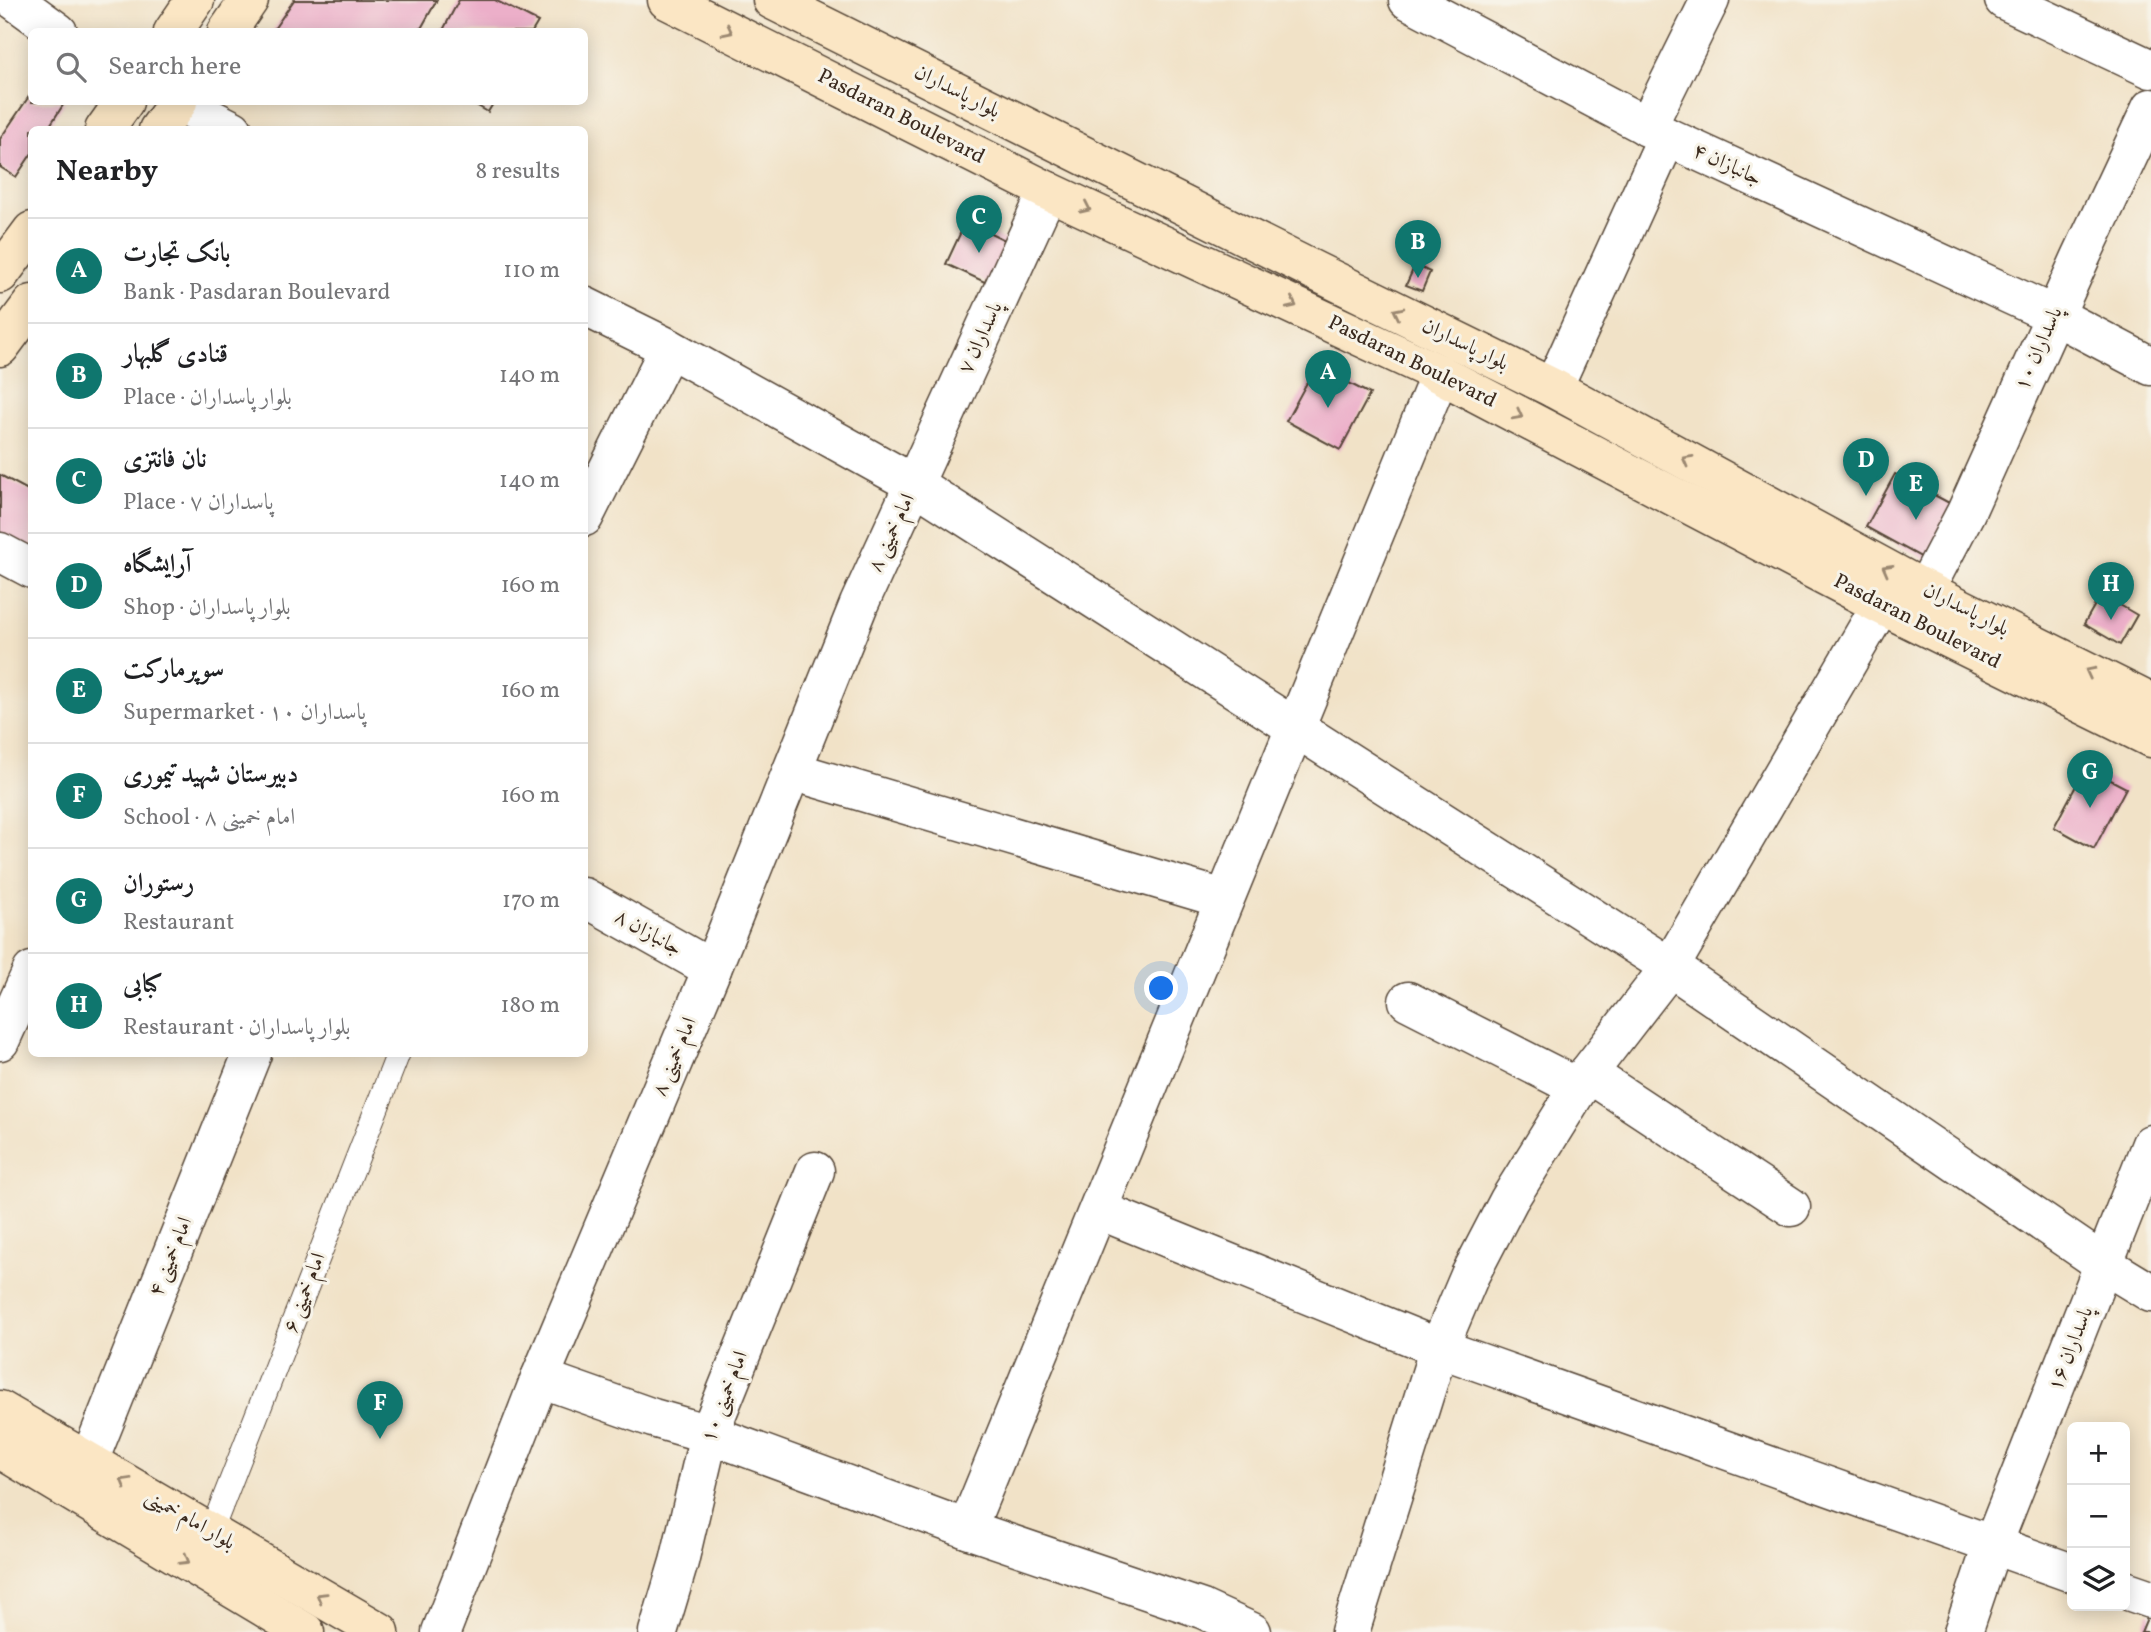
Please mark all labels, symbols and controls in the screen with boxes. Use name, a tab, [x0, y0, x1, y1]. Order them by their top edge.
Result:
one-way arrow	[721, 22, 733, 36]
search box	[28, 28, 588, 105]
icon: search	[52, 48, 90, 86]
text: Search here	[108, 49, 241, 85]
street label: بلوار پاسداران	[909, 58, 1005, 126]
street label: Pasdaran Boulevard	[812, 62, 990, 172]
street label: جانبازان ۴	[1688, 136, 1766, 194]
text: Nearby	[56, 151, 158, 193]
text: 8 results	[476, 156, 560, 188]
pin: C	[956, 195, 1002, 253]
one-way arrow	[1079, 200, 1091, 214]
pin: B	[1395, 220, 1441, 278]
text: بانک تجارت	[123, 236, 231, 272]
text: A	[71, 255, 87, 287]
text: 110 m	[503, 255, 560, 287]
text: Bank · Pasdaran Boulevard	[123, 277, 391, 309]
street label: پاسداران ۷	[952, 296, 1011, 379]
one-way arrow	[1285, 296, 1297, 310]
street label: پاسداران ۱۰	[2008, 302, 2071, 396]
one-way arrow	[1393, 306, 1405, 320]
street label: Pasdaran Boulevard	[1323, 309, 1501, 415]
street label: بلوار پاسداران	[1417, 312, 1513, 378]
text: قنادی گلبهار	[123, 337, 228, 373]
pin: A	[1305, 350, 1351, 408]
text: B	[71, 360, 87, 392]
text: 140 m	[499, 360, 560, 392]
text: Place · بلوار پاسداران	[123, 382, 292, 414]
one-way arrow	[1511, 406, 1523, 420]
pin: D	[1843, 438, 1889, 496]
text: نان فانتزی	[123, 442, 207, 478]
one-way arrow	[1682, 455, 1695, 469]
pin: E	[1893, 462, 1939, 520]
text: C	[72, 465, 86, 497]
text: 140 m	[499, 465, 560, 497]
text: Place · پاسداران ۷	[123, 487, 274, 519]
street label: امام خمینی ۸	[861, 489, 925, 578]
text: آرایشگاه	[123, 547, 191, 583]
pin: H	[2088, 562, 2134, 620]
one-way arrow	[1882, 564, 1894, 577]
street label: Pasdaran Boulevard	[1828, 567, 2006, 677]
text: D	[71, 570, 87, 602]
text: 160 m	[501, 570, 560, 602]
street label: بلوار پاسداران	[1918, 576, 2014, 644]
text: Shop · بلوار پاسداران	[123, 592, 291, 624]
text: سوپرمارکت	[123, 652, 224, 688]
one-way arrow	[2085, 667, 2097, 681]
text: E	[72, 675, 86, 707]
text: 160 m	[501, 675, 560, 707]
text: Supermarket · پاسداران ۱۰	[123, 697, 366, 729]
pin: G	[2067, 750, 2113, 808]
text: دبیرستان شهید تیموری	[123, 757, 298, 793]
text: F	[72, 780, 86, 812]
text: 160 m	[501, 780, 560, 812]
text: School · امام خمینی ۸	[123, 802, 295, 834]
text: رستوران	[123, 866, 194, 902]
text: G	[71, 885, 87, 917]
text: 170 m	[502, 885, 560, 917]
street label: جانبازان ۸	[609, 903, 687, 963]
text: Restaurant	[123, 907, 234, 939]
text: کبابی	[123, 967, 163, 1003]
your location	[1144, 971, 1178, 1005]
text: H	[70, 990, 88, 1022]
text: 180 m	[501, 990, 560, 1022]
text: Restaurant · بلوار پاسداران	[123, 1012, 350, 1044]
street label: امام خمینی ۸	[645, 1013, 706, 1102]
street label: امام خمینی ۴	[142, 1213, 202, 1302]
street label: امام خمینی ۶	[277, 1249, 335, 1338]
street label: پاسداران ۱۶	[2041, 1301, 2101, 1396]
street label: امام خمینی ۱۰	[694, 1347, 758, 1448]
pin: F	[357, 1381, 403, 1439]
map controls	[2067, 1422, 2130, 1611]
button: +	[2067, 1422, 2130, 1485]
one-way arrow	[119, 1477, 132, 1490]
street label: بلوار امام خمینی	[138, 1482, 241, 1559]
button: −	[2067, 1485, 2130, 1548]
button: layers	[2067, 1548, 2130, 1611]
one-way arrow	[177, 1552, 190, 1565]
one-way arrow	[316, 1592, 329, 1605]

